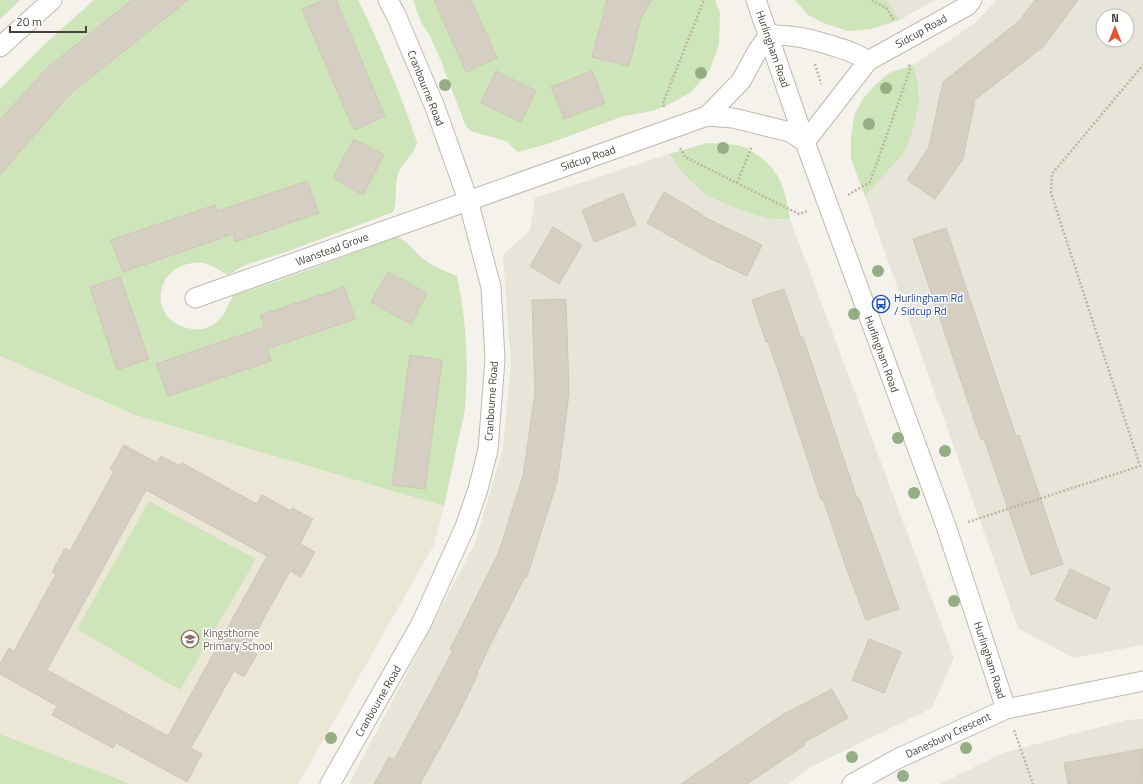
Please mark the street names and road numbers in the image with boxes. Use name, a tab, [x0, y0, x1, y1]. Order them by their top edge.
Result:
street label: Hurlingham Road	[752, 8, 794, 90]
street label: Sidcup Road	[892, 10, 950, 52]
street label: Cranbourne Road	[404, 48, 448, 128]
street label: Sidcup Road	[559, 141, 618, 175]
street label: Wanstead Grove	[293, 228, 371, 270]
street label: Hurlingham Road	[861, 313, 903, 395]
street label: Cranbourne Road	[480, 360, 502, 442]
street label: Hurlingham Road	[970, 619, 1010, 701]
street label: Cranbourne Road	[351, 662, 405, 740]
street label: Danesbury Crescent	[903, 708, 993, 762]

